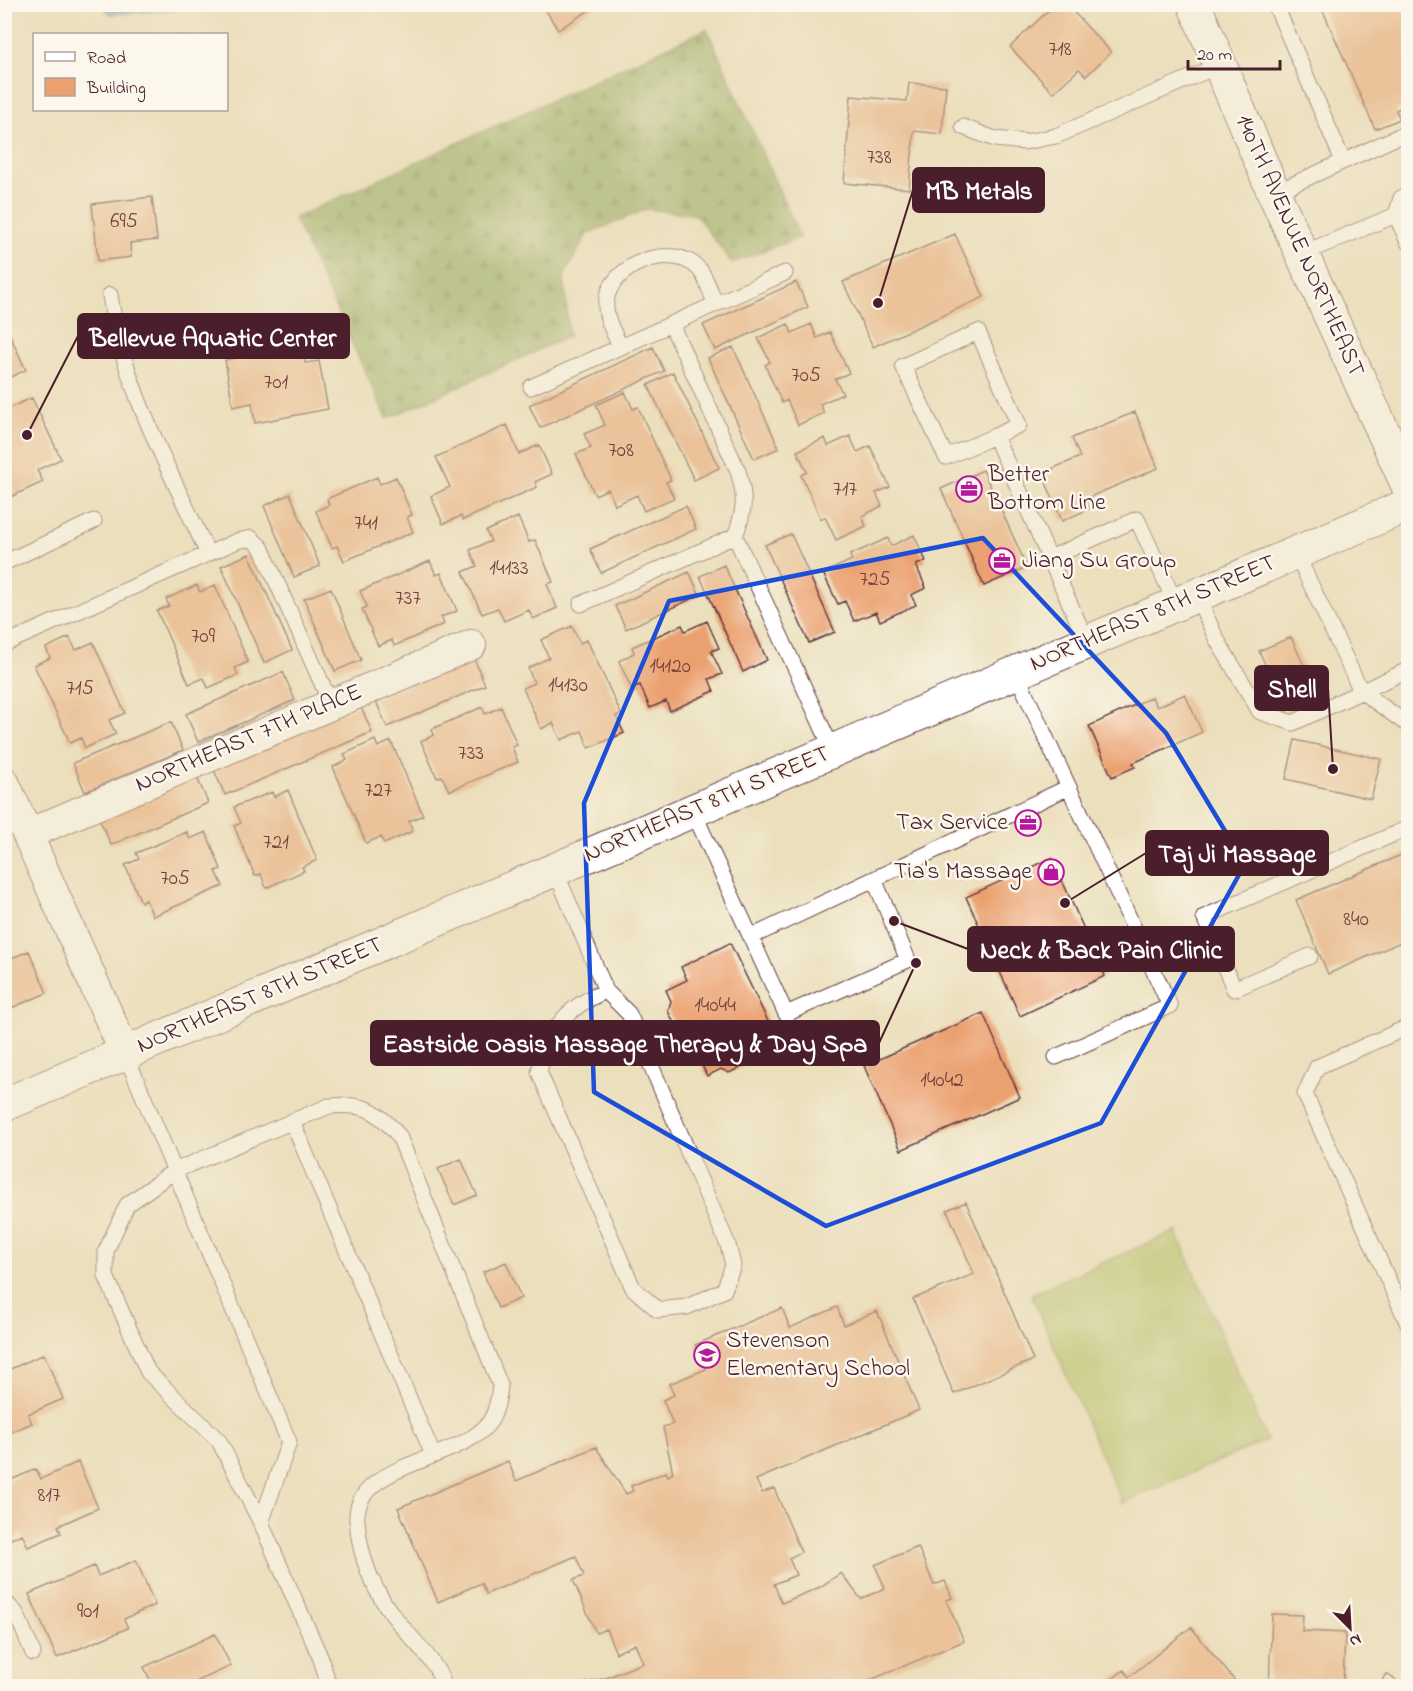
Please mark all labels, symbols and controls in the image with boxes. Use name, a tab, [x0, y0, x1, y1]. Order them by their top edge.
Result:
legend	[33, 33, 228, 111]
scale bar	[1188, 33, 1280, 71]
house number: 718	[1048, 35, 1072, 65]
text: 20 m	[1197, 43, 1232, 69]
text: Road	[87, 46, 126, 72]
text: Building	[86, 76, 146, 103]
street label: 140TH AVENUE NORTHEAST	[1225, 109, 1373, 383]
house number: 738	[866, 143, 892, 173]
callout: MB Metals	[913, 168, 1044, 212]
text: MB Metals	[925, 174, 1033, 212]
house number: 695	[110, 207, 138, 237]
callout: Bellevue Aquatic Center	[78, 314, 349, 358]
text: Bellevue Aquatic Center	[89, 321, 337, 359]
house number: 705	[791, 361, 821, 391]
house number: 701	[264, 368, 289, 398]
house number: 708	[608, 436, 634, 466]
place label: Better Bottom Line	[987, 458, 1106, 521]
office icon: Better Bottom Line	[954, 474, 984, 504]
house number: 717	[833, 475, 857, 505]
house number: 741	[354, 509, 378, 539]
place label: Jiang Su Group	[1022, 544, 1176, 579]
office icon: Jiang Su Group	[987, 546, 1017, 576]
street label: NORTHEAST 8TH STREET	[1025, 546, 1282, 682]
house number: 14133	[489, 554, 529, 584]
house number: 725	[859, 565, 891, 595]
house number: 737	[395, 584, 421, 614]
house number: 709	[191, 622, 216, 652]
house number: 14120	[649, 652, 691, 682]
callout: Shell	[1255, 666, 1328, 710]
house number: 14130	[548, 671, 588, 701]
text: Shell	[1267, 672, 1317, 710]
house number: 715	[66, 674, 94, 704]
street label: NORTHEAST 7TH PLACE	[130, 675, 368, 803]
street label: NORTHEAST 8TH STREET	[579, 737, 836, 873]
house number: 733	[458, 739, 484, 769]
house number: 727	[364, 776, 392, 806]
place label: Tax Service	[896, 806, 1008, 841]
office icon: Tax Service	[1013, 808, 1043, 838]
house number: 721	[263, 828, 289, 858]
callout: Taj Ji Massage	[1146, 831, 1328, 875]
text: Taj Ji Massage	[1158, 837, 1317, 876]
place label: Tia's Massage	[894, 855, 1032, 890]
shop icon: Tia's Massage	[1036, 857, 1066, 887]
house number: 705	[160, 864, 190, 894]
house number: 840	[1343, 905, 1369, 935]
callout: Neck & Back Pain Clinic	[968, 927, 1234, 971]
street label: NORTHEAST 8TH STREET	[132, 928, 389, 1064]
text: Neck & Back Pain Clinic	[980, 933, 1223, 971]
house number: 14044	[694, 991, 736, 1021]
callout: Eastside Oasis Massage Therapy & Day Spa	[371, 1021, 879, 1065]
text: Eastside Oasis Massage Therapy & Day Spa	[383, 1027, 867, 1066]
house number: 14042	[920, 1066, 964, 1096]
place label: Stevenson Elementary School	[726, 1324, 910, 1388]
school or university icon: Stevenson Elementary School	[692, 1340, 722, 1370]
house number: 817	[37, 1481, 61, 1511]
house number: 901	[77, 1597, 99, 1627]
north arrow	[1320, 1598, 1380, 1658]
text: N	[1345, 1627, 1365, 1653]

